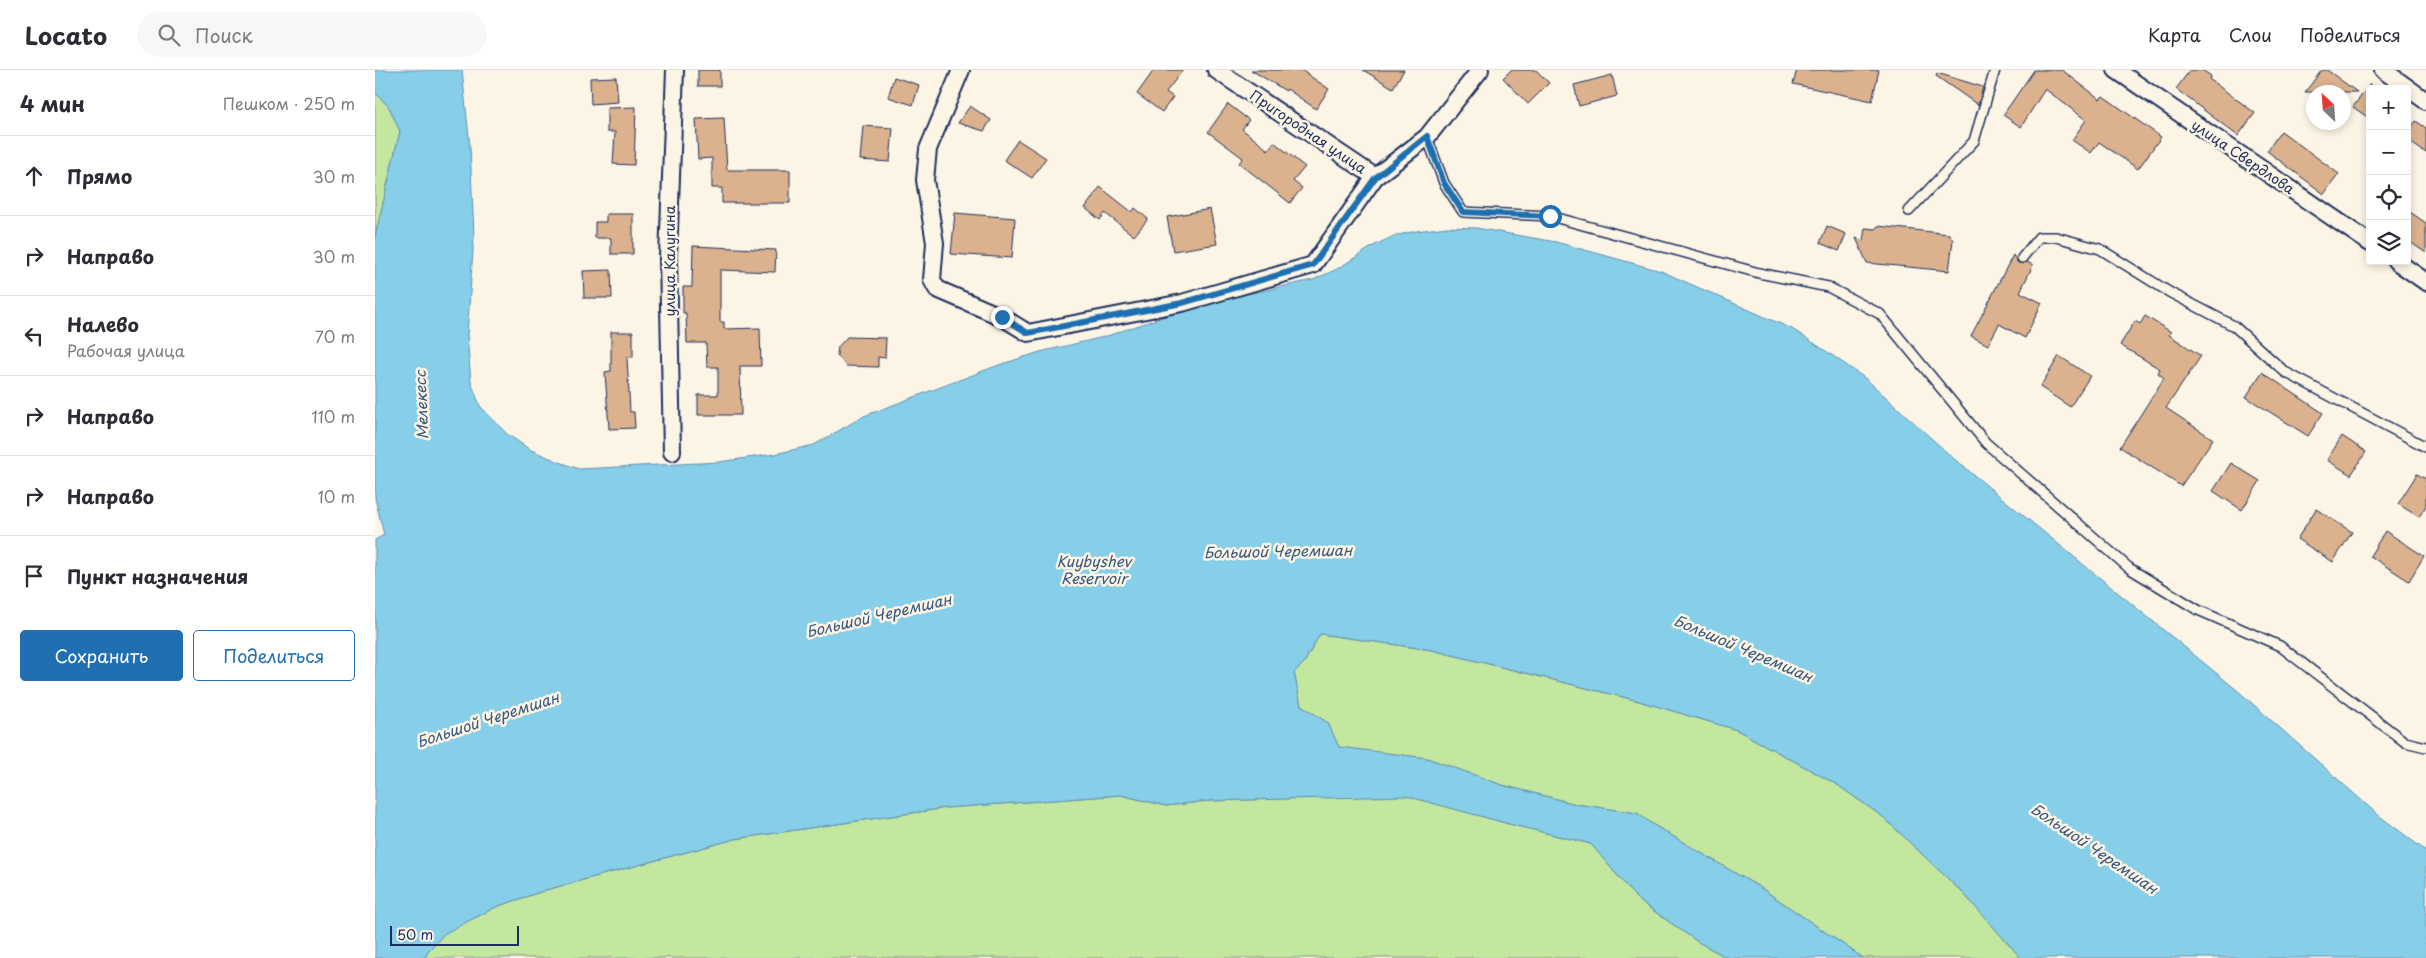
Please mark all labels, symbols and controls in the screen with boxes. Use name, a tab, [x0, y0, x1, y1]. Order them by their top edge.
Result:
search box	[137, 12, 487, 57]
text: Locato	[25, 17, 107, 53]
icon: search	[155, 21, 183, 49]
text: Поиск	[195, 21, 253, 49]
text: Карта	[2148, 21, 2201, 48]
text: Слои	[2229, 21, 2272, 48]
text: Поделиться	[2300, 21, 2401, 48]
street label: Пригородная улица	[1246, 85, 1371, 179]
north arrow	[2306, 85, 2351, 130]
map controls	[2366, 85, 2411, 265]
button: +	[2366, 85, 2411, 130]
text: 4 мин	[20, 87, 85, 119]
text: Пешком · 250 m	[223, 91, 355, 115]
street label: улица Свердлова	[2188, 114, 2299, 199]
button: −	[2366, 130, 2411, 175]
icon: ahead	[20, 162, 48, 190]
text: Прямо	[67, 162, 132, 190]
text: 30 m	[313, 164, 355, 188]
button: locate	[2366, 175, 2411, 220]
street label: улица Калугина	[659, 205, 680, 317]
route start	[1539, 205, 1562, 228]
button: layers	[2366, 220, 2411, 265]
icon: right	[20, 242, 48, 270]
text: Направо	[67, 242, 154, 270]
text: 30 m	[313, 244, 355, 268]
route end	[991, 306, 1014, 329]
text: Налево	[67, 310, 139, 338]
icon: left	[20, 322, 48, 350]
text: 70 m	[315, 324, 355, 348]
text: Рабочая улица	[67, 338, 185, 362]
water label: Мелекесс	[408, 369, 433, 440]
icon: right	[20, 402, 48, 430]
text: Направо	[67, 402, 154, 430]
text: 110 m	[312, 404, 355, 428]
icon: right	[20, 482, 48, 510]
text: Направо	[67, 482, 154, 510]
text: 10 m	[318, 484, 355, 508]
water label: Большой Черемшан	[1204, 538, 1354, 563]
water label: Kuybyshev Reservoir	[1057, 549, 1134, 589]
icon: arrive	[20, 562, 48, 590]
text: Пункт назначения	[67, 562, 248, 590]
water label: Большой Черемшан	[804, 586, 955, 642]
water label: Большой Черемшан	[1671, 608, 1818, 688]
button: Сохранить	[20, 630, 183, 681]
button: Поделиться	[193, 630, 355, 681]
water label: Большой Черемшан	[413, 684, 563, 752]
water label: Большой Черемшан	[2027, 797, 2164, 900]
scale bar	[390, 923, 519, 946]
text: 50 m	[397, 924, 433, 945]

